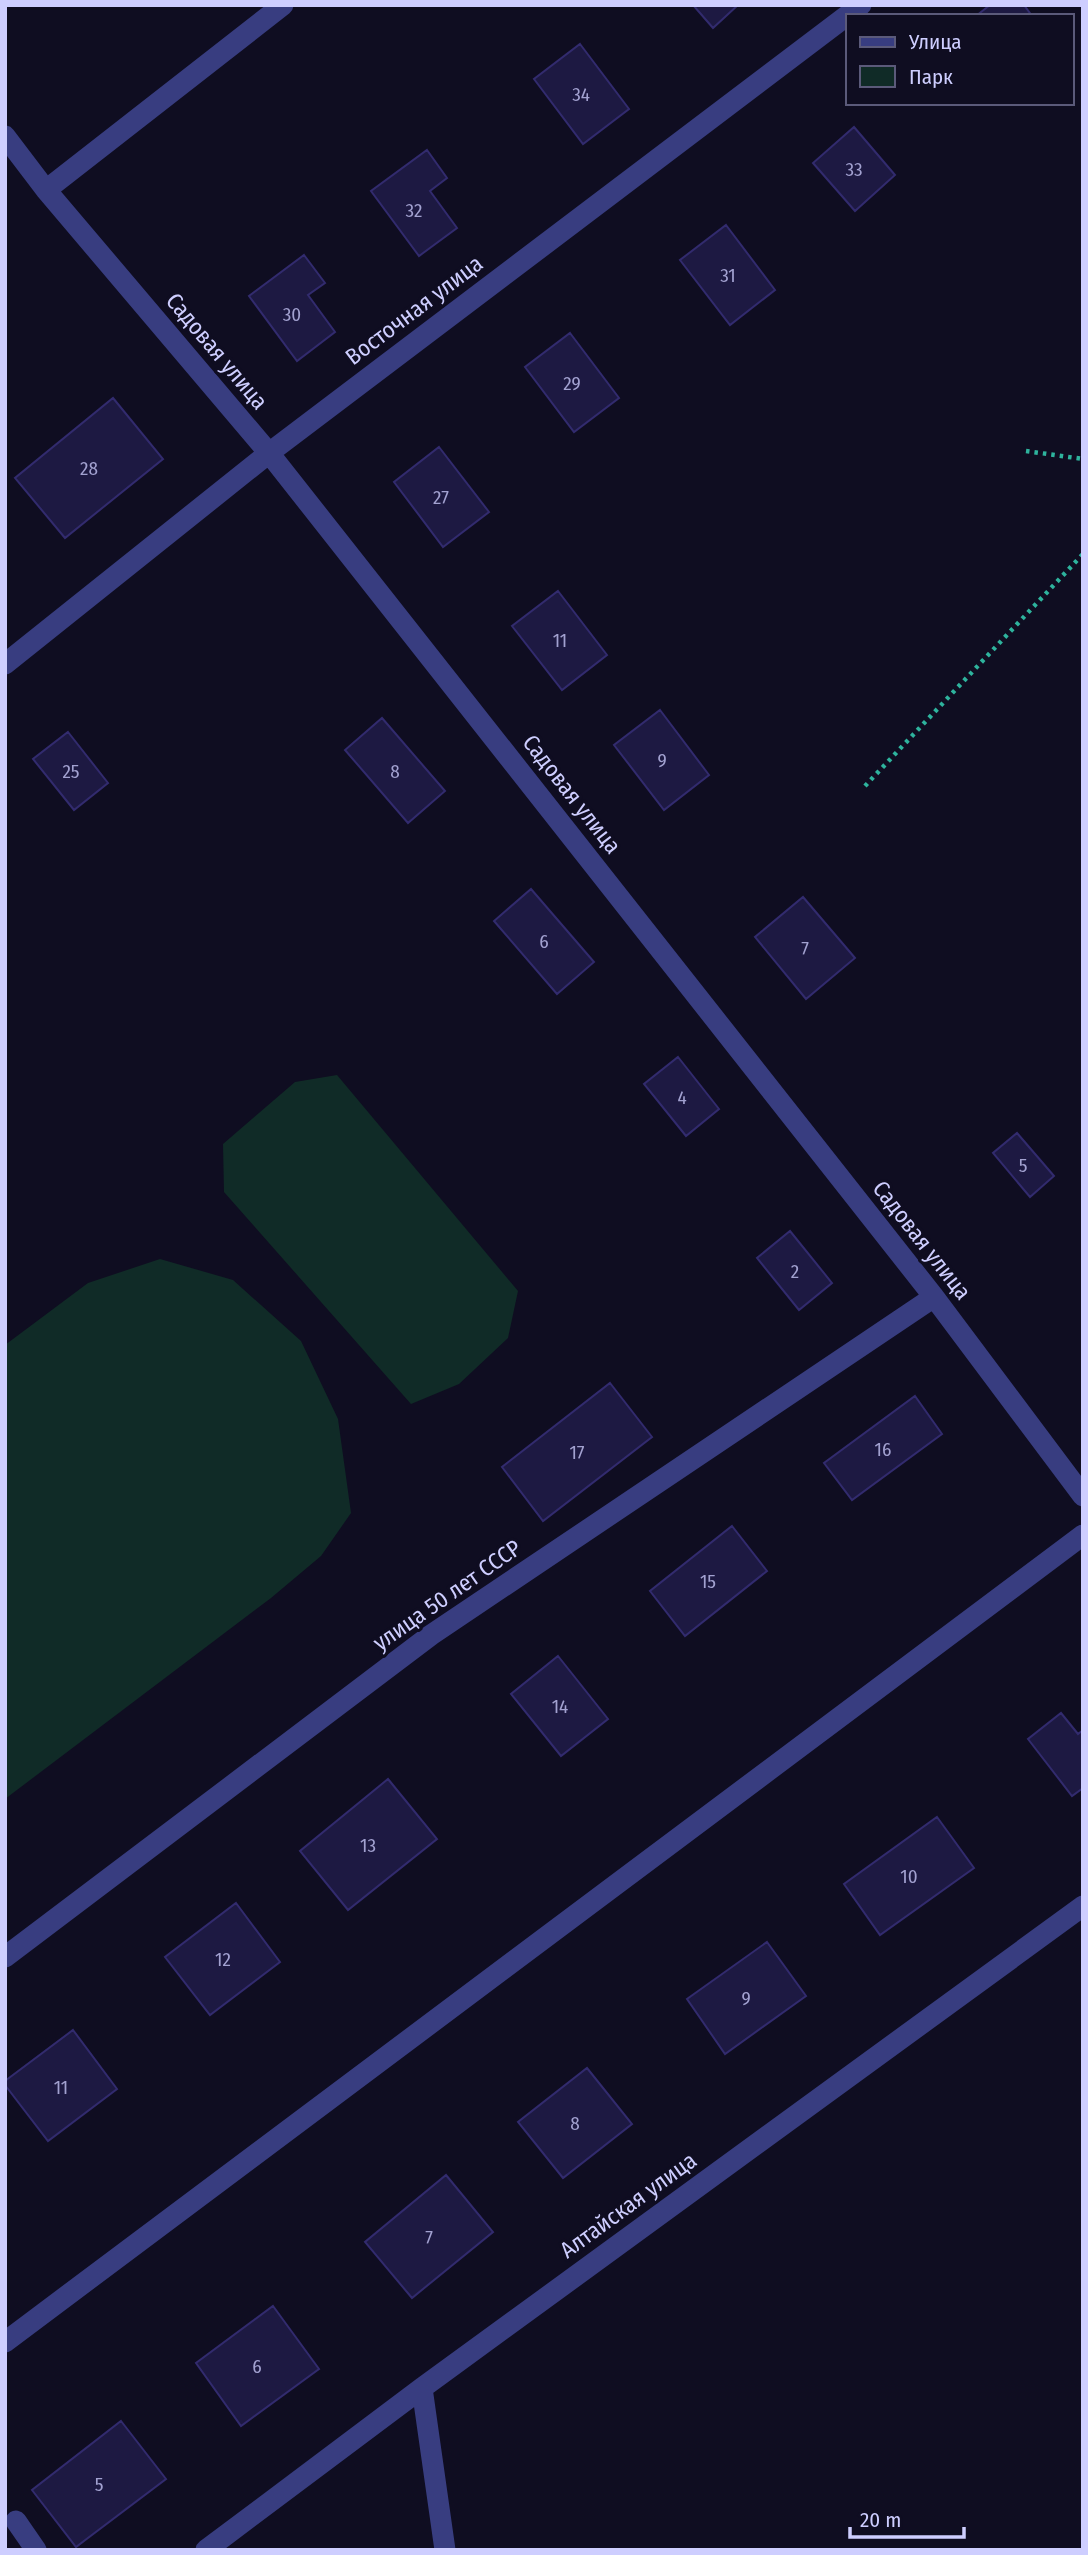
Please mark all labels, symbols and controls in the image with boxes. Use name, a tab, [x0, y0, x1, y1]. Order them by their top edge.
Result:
legend	[846, 14, 1074, 105]
text: Улица	[908, 29, 962, 55]
text: Парк	[909, 64, 953, 90]
house number: 34	[572, 83, 590, 106]
house number: 33	[845, 158, 863, 181]
house number: 32	[406, 199, 422, 222]
street label: Восточная улица	[340, 249, 488, 371]
house number: 31	[720, 264, 736, 287]
street label: Садовая улица	[160, 287, 274, 415]
house number: 30	[283, 303, 301, 326]
house number: 29	[563, 372, 581, 395]
house number: 28	[80, 457, 98, 480]
house number: 27	[433, 486, 449, 509]
house number: 11	[553, 629, 567, 652]
street label: Садовая улица	[517, 729, 627, 859]
house number: 9	[657, 749, 667, 772]
house number: 25	[62, 760, 80, 783]
house number: 8	[390, 760, 400, 783]
house number: 6	[539, 930, 549, 953]
house number: 7	[801, 937, 809, 960]
house number: 4	[677, 1086, 687, 1109]
house number: 5	[1019, 1154, 1027, 1177]
street label: Садовая улица	[867, 1175, 977, 1305]
house number: 2	[791, 1260, 799, 1283]
house number: 16	[875, 1438, 891, 1461]
house number: 17	[569, 1441, 585, 1464]
street label: улица 50 лет СССР	[367, 1533, 527, 1657]
house number: 15	[700, 1570, 716, 1593]
house number: 14	[552, 1695, 568, 1718]
house number: 13	[360, 1834, 376, 1857]
house number: 10	[900, 1865, 918, 1888]
house number: 12	[215, 1948, 231, 1971]
house number: 9	[741, 1987, 751, 2010]
house number: 11	[54, 2076, 68, 2099]
house number: 8	[570, 2112, 580, 2135]
street label: Алтайская улица	[554, 2146, 702, 2264]
house number: 7	[425, 2226, 433, 2249]
house number: 6	[252, 2355, 262, 2378]
house number: 5	[95, 2473, 103, 2496]
scale bar	[850, 2496, 964, 2540]
text: 20 m	[860, 2507, 901, 2533]

